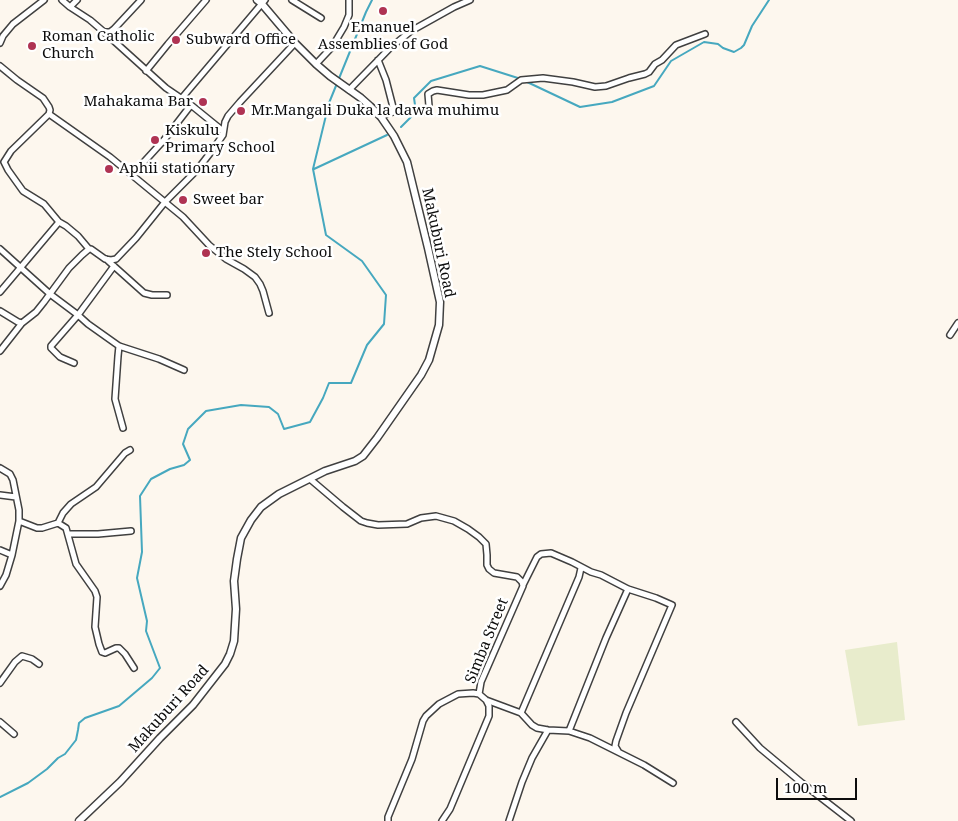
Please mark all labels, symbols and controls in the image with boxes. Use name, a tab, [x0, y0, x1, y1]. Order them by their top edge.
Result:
marker: Emanuel Assemblies of God	[377, 5, 389, 17]
place label: Emanuel Assemblies of God	[318, 19, 448, 54]
place label: Roman Catholic Church	[42, 28, 155, 63]
place label: Subward Office	[186, 31, 296, 49]
marker: Subward Office	[170, 34, 182, 46]
marker: Roman Catholic Church	[26, 40, 38, 52]
place label: Mahakama Bar	[83, 93, 193, 111]
marker: Mahakama Bar	[197, 96, 209, 108]
place label: Mr.Mangali Duka la dawa muhimu	[251, 102, 499, 120]
marker: Mr.Mangali Duka la dawa muhimu	[235, 105, 247, 117]
place label: Kiskulu Primary School	[165, 122, 275, 157]
marker: Kiskulu Primary School	[149, 134, 161, 146]
place label: Aphii stationary	[119, 160, 235, 178]
marker: Aphii stationary	[103, 163, 115, 175]
street label: Makuburi Road	[418, 187, 458, 299]
place label: Sweet bar	[193, 191, 264, 209]
marker: Sweet bar	[177, 194, 189, 206]
place label: The Stely School	[216, 244, 332, 262]
marker: The Stely School	[200, 247, 212, 259]
street label: Simba Street	[462, 596, 512, 686]
street label: Makuburi Road	[125, 662, 213, 756]
scale bar	[778, 768, 859, 800]
text: 100 m	[784, 777, 827, 797]

